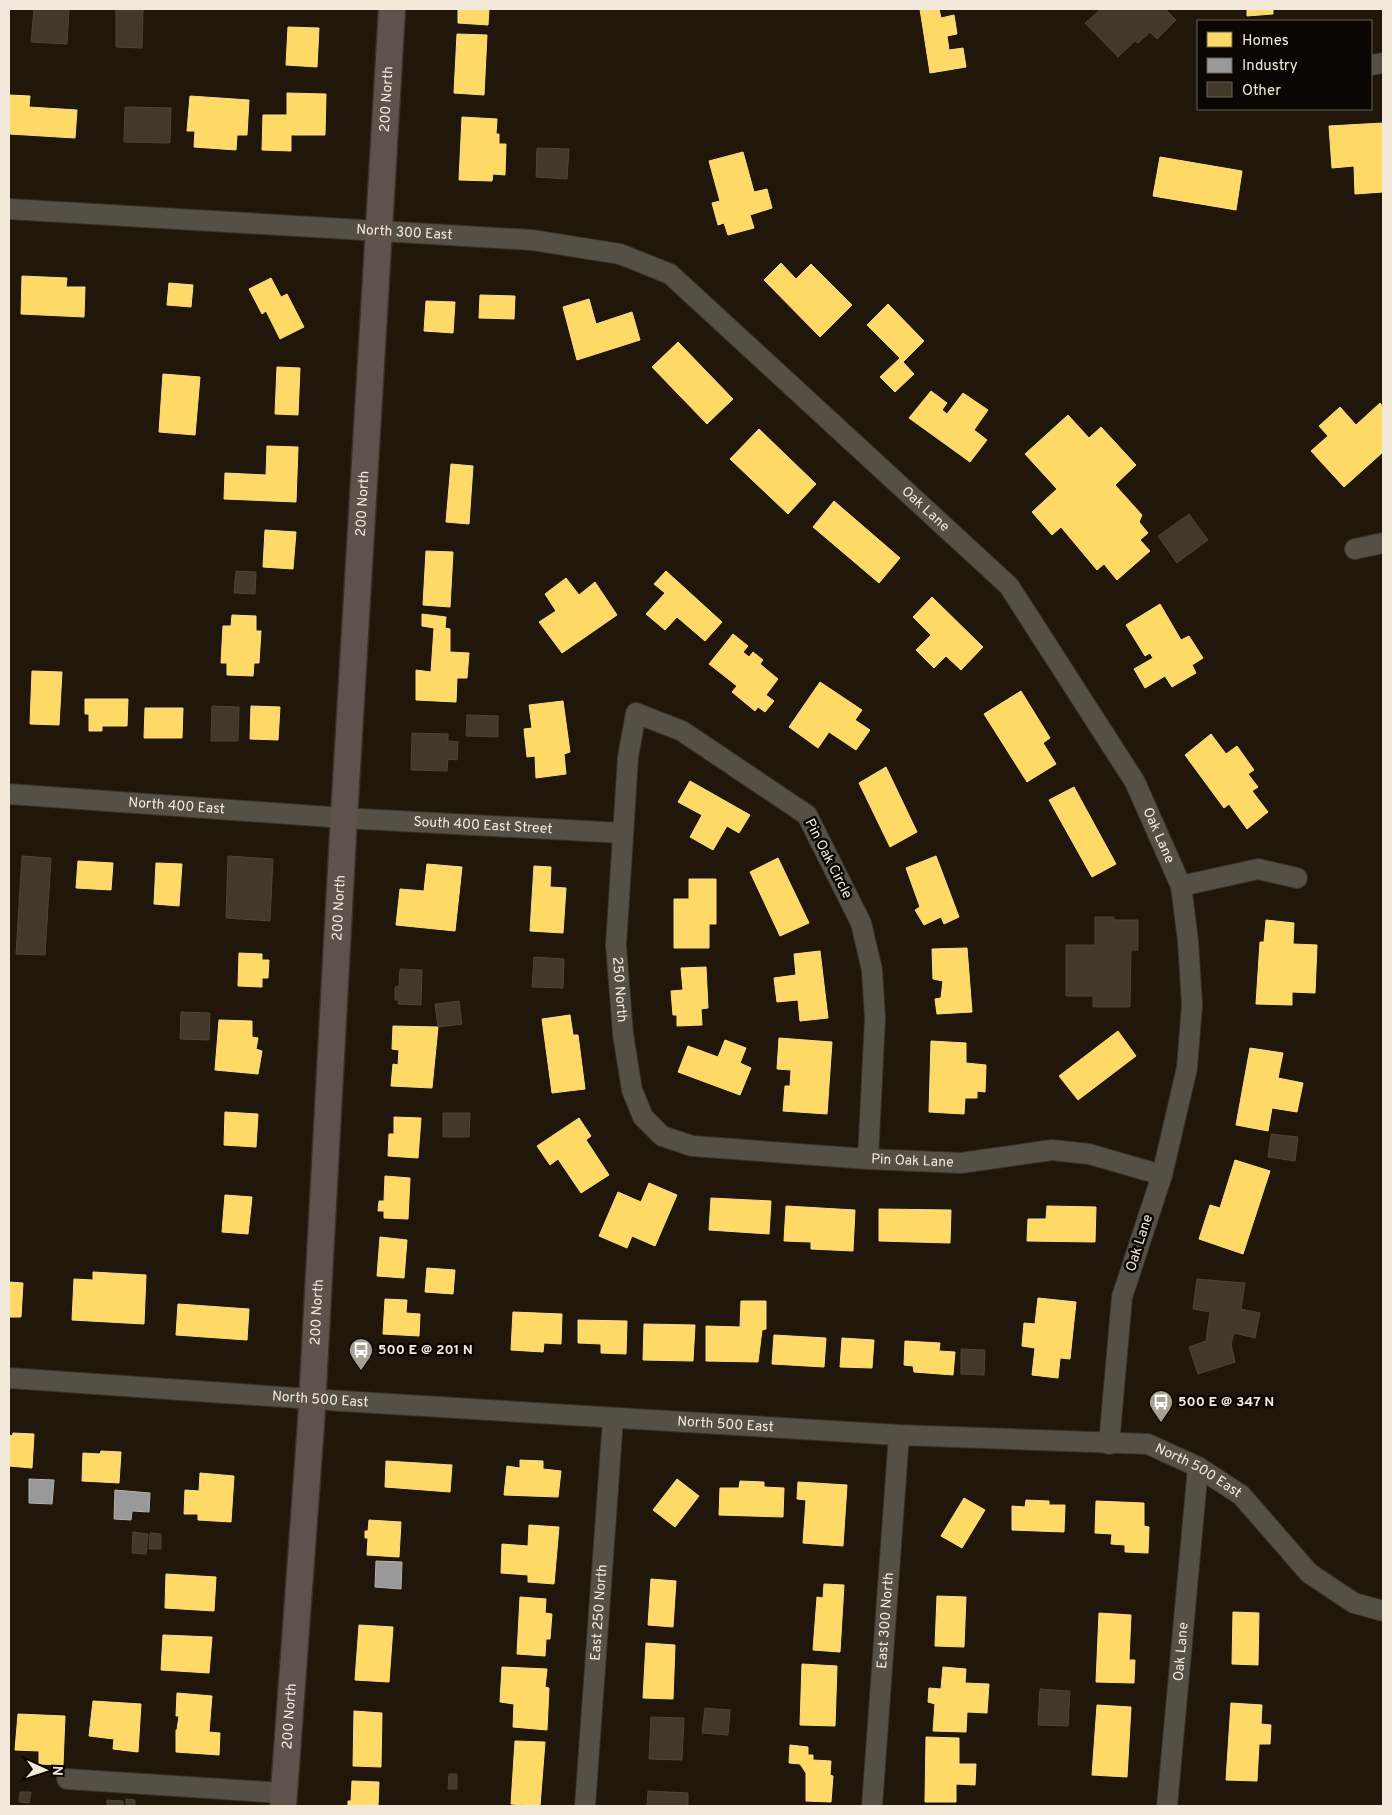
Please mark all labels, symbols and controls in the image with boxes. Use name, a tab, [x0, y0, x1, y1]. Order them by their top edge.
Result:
legend	[1197, 20, 1372, 110]
text: Homes	[1242, 32, 1289, 51]
text: Industry	[1242, 57, 1298, 76]
street label: 200 North	[376, 66, 397, 133]
text: Other	[1242, 82, 1281, 101]
street label: North 300 East	[356, 221, 453, 244]
street label: 200 North	[352, 470, 373, 537]
street label: Oak Lane	[898, 483, 953, 535]
street label: North 400 East	[128, 794, 225, 818]
street label: Oak Lane	[1139, 805, 1178, 866]
street label: South 400 East Street	[413, 813, 553, 838]
street label: Pin Oak Circle	[801, 816, 855, 902]
street label: 200 North	[329, 874, 349, 941]
street label: 250 North	[608, 956, 631, 1023]
street label: Pin Oak Lane	[871, 1151, 954, 1171]
street label: Oak Lane	[1123, 1212, 1157, 1274]
street label: 200 North	[307, 1279, 327, 1346]
bus stop icon: 500 E @ 201 N	[348, 1337, 374, 1371]
place label: 500 E @ 201 N	[378, 1342, 473, 1359]
street label: North 500 East	[271, 1388, 369, 1411]
bus stop icon: 500 E @ 347 N	[1148, 1389, 1174, 1423]
place label: 500 E @ 347 N	[1178, 1394, 1274, 1411]
street label: North 500 East	[677, 1413, 774, 1436]
street label: North 500 East	[1152, 1440, 1245, 1502]
street label: East 250 North	[587, 1564, 611, 1661]
street label: East 300 North	[874, 1572, 897, 1669]
street label: Oak Lane	[1170, 1621, 1192, 1682]
street label: 200 North	[279, 1683, 300, 1750]
north arrow	[20, 1745, 70, 1795]
text: N	[48, 1765, 65, 1776]

